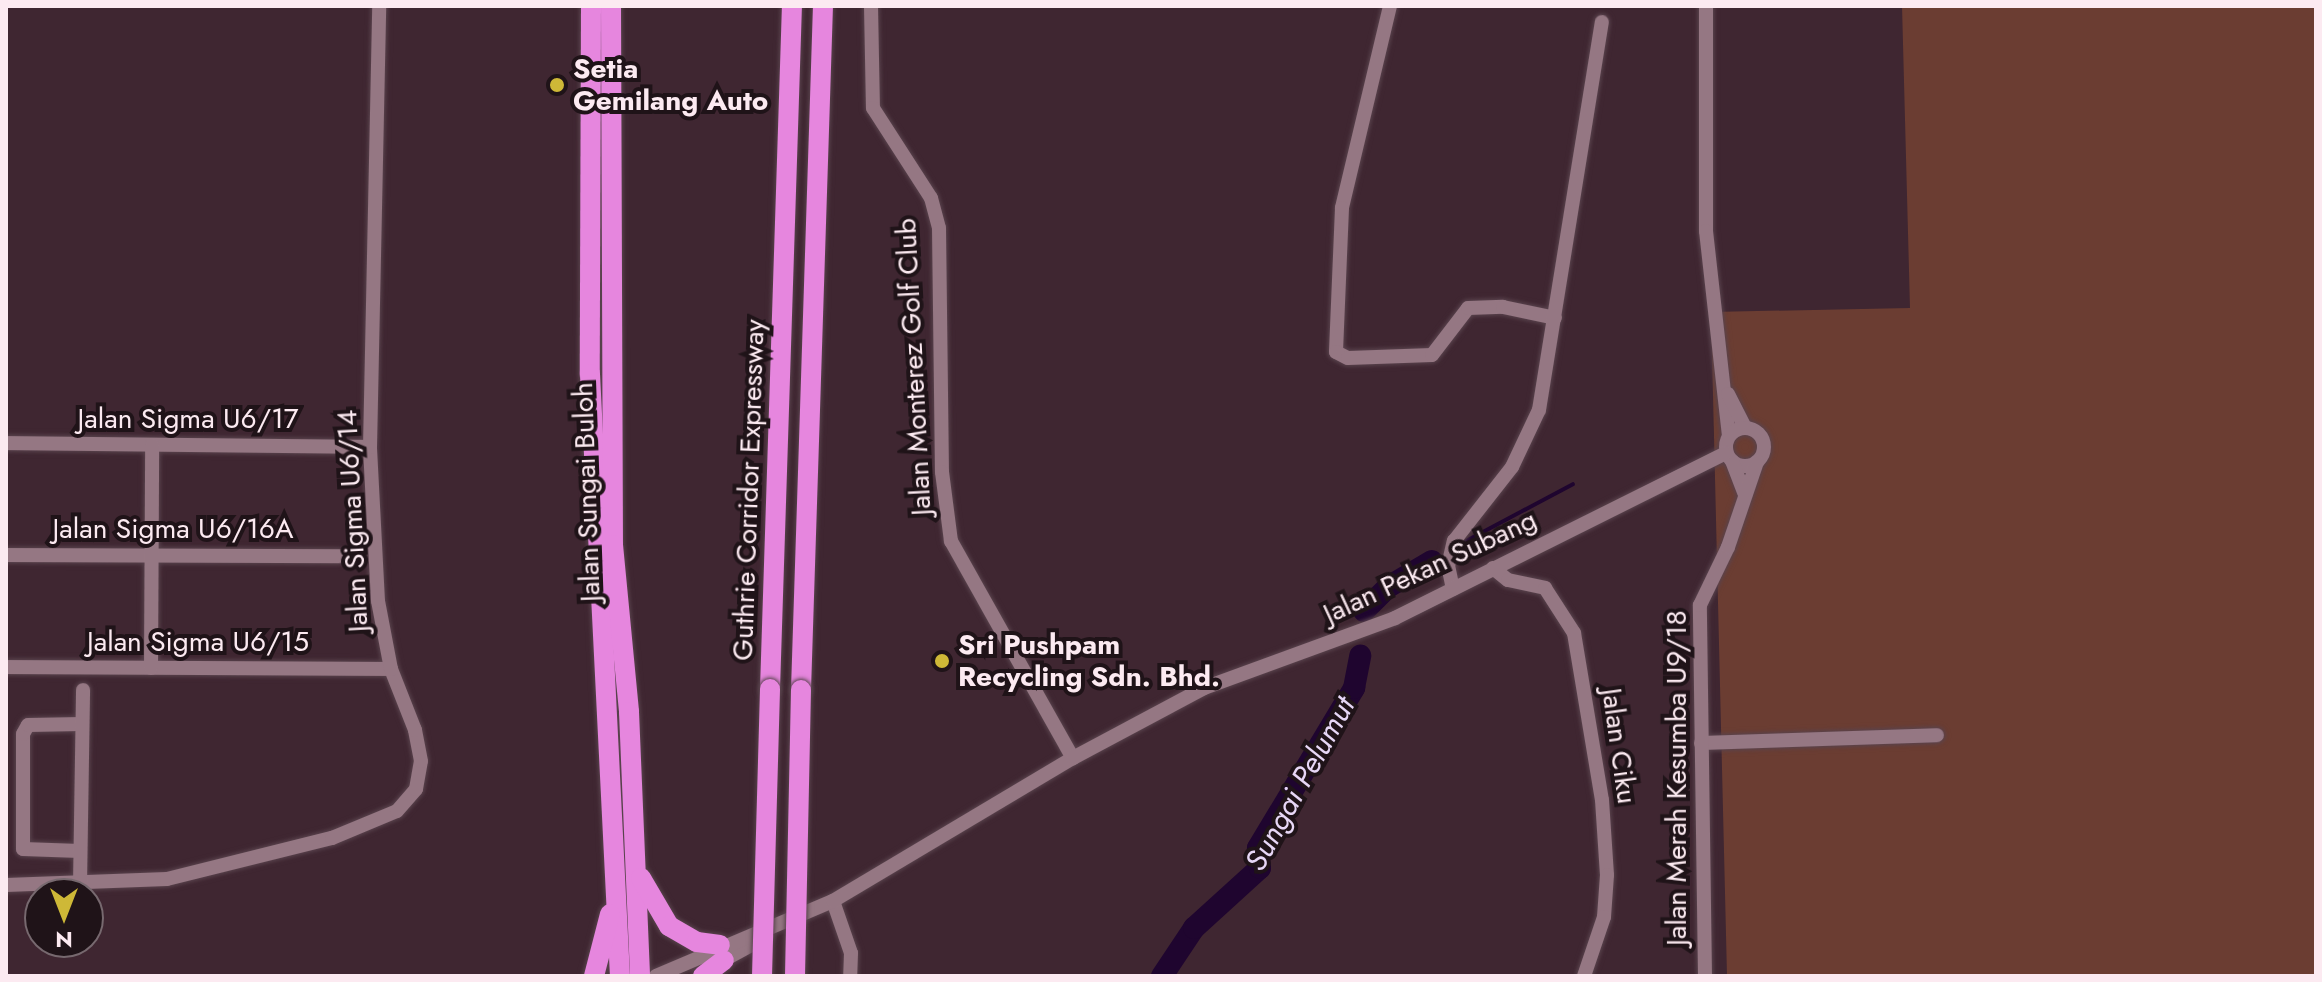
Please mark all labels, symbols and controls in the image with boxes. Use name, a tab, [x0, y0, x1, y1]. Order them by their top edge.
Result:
place label: Setia Gemilang Auto	[573, 52, 768, 118]
marker: Setia Gemilang Auto	[548, 76, 566, 94]
street label: Jalan Monterez Golf Club	[889, 218, 939, 516]
street label: Guthrie Corridor Expressway	[726, 319, 772, 661]
street label: Jalan Sungai Buloh	[566, 382, 608, 602]
street label: Jalan Sigma U6/17	[78, 402, 298, 436]
street label: Jalan Sigma U6/14	[330, 409, 376, 633]
street label: Jalan Pekan Subang	[1318, 503, 1542, 631]
street label: Jalan Sigma U6/16A	[53, 512, 293, 546]
street label: Jalan Merah Kesumba U9/18	[1660, 610, 1694, 946]
street label: Jalan Sigma U6/15	[87, 625, 309, 659]
place label: Sri Pushpam Recycling Sdn. Bhd.	[958, 628, 1220, 694]
marker: Sri Pushpam Recycling Sdn. Bhd.	[933, 652, 951, 670]
street label: Jalan Ciku	[1594, 686, 1644, 806]
water label: Sungai Pelumut	[1237, 691, 1363, 877]
north arrow	[24, 878, 104, 958]
text: N	[55, 924, 73, 956]

